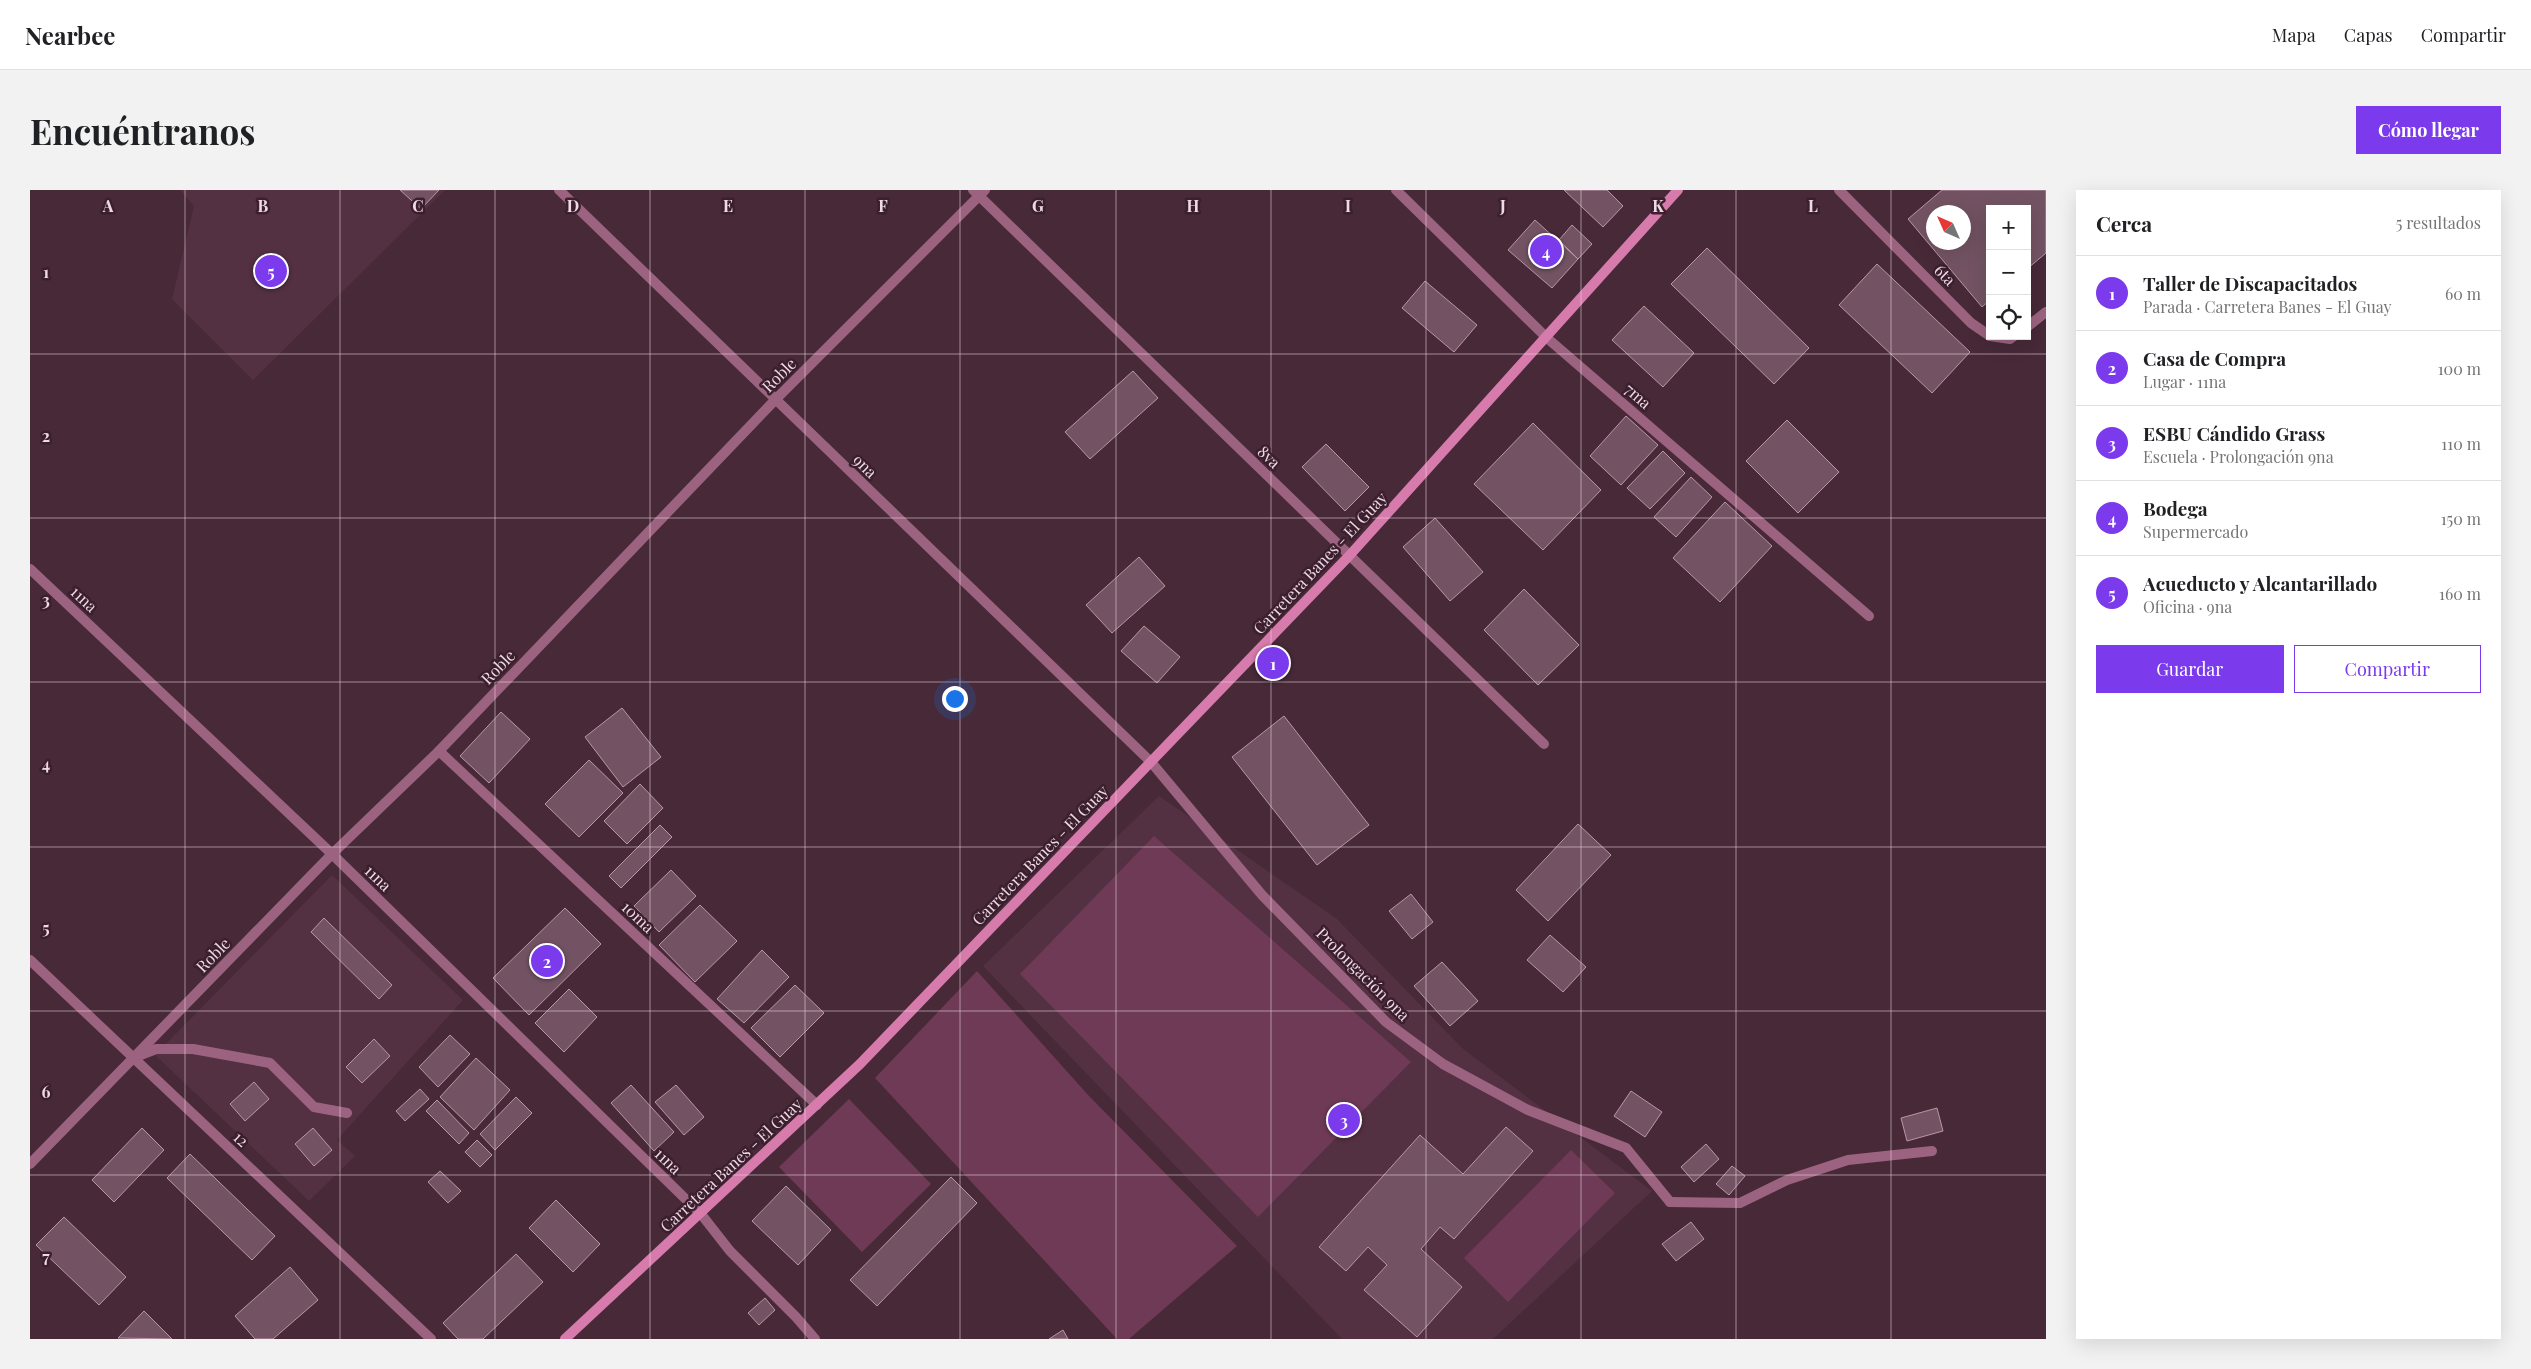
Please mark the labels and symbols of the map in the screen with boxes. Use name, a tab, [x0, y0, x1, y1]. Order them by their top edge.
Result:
text: A	[102, 195, 114, 216]
text: B	[258, 195, 269, 216]
text: C	[412, 195, 424, 216]
text: D	[567, 195, 579, 216]
text: E	[723, 195, 733, 216]
text: F	[878, 195, 888, 216]
text: G	[1032, 195, 1044, 216]
text: H	[1187, 195, 1200, 216]
text: I	[1345, 195, 1351, 216]
text: J	[1499, 195, 1506, 216]
text: K	[1652, 195, 1664, 216]
text: L	[1808, 195, 1818, 216]
north arrow	[1926, 205, 1971, 250]
pin: 4	[1530, 232, 1562, 270]
pin: 5	[255, 252, 287, 290]
street label: 6ta	[1930, 259, 1961, 290]
text: 1	[43, 261, 49, 282]
street label: Roble	[757, 353, 800, 396]
street label: 7ma	[1621, 378, 1656, 413]
text: 2	[42, 425, 50, 446]
street label: 8va	[1253, 441, 1285, 473]
street label: 9na	[849, 449, 882, 482]
street label: Carretera Banes - El Guay	[1248, 487, 1391, 638]
street label: 11na	[66, 581, 102, 616]
text: 3	[42, 589, 50, 610]
pin: 1	[1257, 644, 1289, 682]
street label: Roble	[476, 645, 519, 689]
your location	[942, 686, 968, 712]
text: 4	[42, 753, 50, 774]
street label: Carretera Banes - El Guay	[967, 780, 1112, 929]
street label: 11na	[360, 860, 396, 895]
street label: 10ma	[617, 896, 659, 937]
text: 5	[42, 917, 50, 938]
street label: Prolongación 9na	[1312, 922, 1415, 1025]
street label: Roble	[191, 933, 234, 977]
pin: 2	[531, 942, 563, 980]
text: 6	[42, 1081, 51, 1102]
street label: Carretera Banes - El Guay	[655, 1093, 806, 1236]
pin: 3	[1328, 1101, 1360, 1139]
street label: 12	[229, 1126, 253, 1151]
street label: 11na	[650, 1143, 686, 1178]
text: 7	[42, 1246, 50, 1267]

